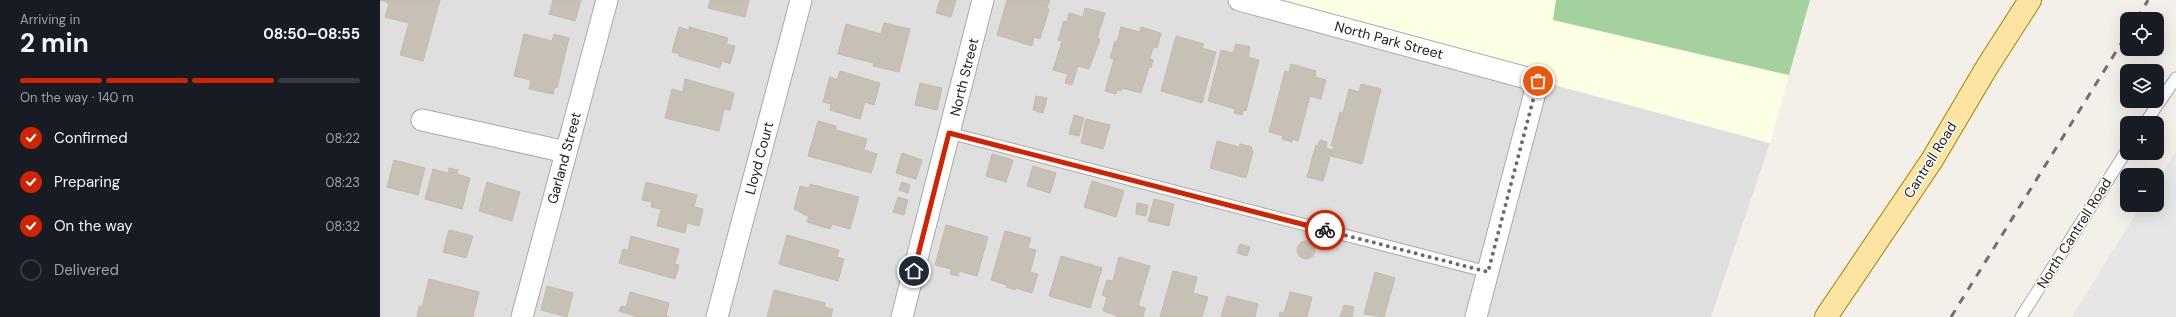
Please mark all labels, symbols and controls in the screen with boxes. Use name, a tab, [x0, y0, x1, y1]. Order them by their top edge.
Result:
text: Arriving in	[20, 11, 80, 28]
map controls	[2120, 12, 2164, 212]
button: locate	[2120, 12, 2164, 56]
street label: North Park Street	[1333, 17, 1445, 63]
text: 08:50–08:55	[263, 24, 360, 44]
text: 2 min	[20, 26, 89, 60]
street label: North Street	[946, 36, 982, 118]
pin	[1521, 64, 1555, 98]
button: layers	[2120, 64, 2164, 108]
icon: bag	[1527, 70, 1549, 92]
text: On the way · 140 m	[20, 89, 134, 106]
street label: Garland Street	[543, 110, 585, 206]
button: +	[2120, 116, 2164, 160]
street label: Lloyd Court	[741, 119, 777, 197]
street label: Cantrell Road	[1899, 119, 1961, 201]
icon: check	[20, 127, 42, 149]
text: Confirmed	[54, 128, 128, 148]
text: 08:22	[326, 130, 360, 147]
button: −	[2120, 168, 2164, 212]
icon: check	[20, 171, 42, 193]
text: Preparing	[54, 172, 120, 192]
text: 08:23	[325, 174, 360, 191]
street label: North Cantrell Road	[2033, 174, 2115, 292]
courier	[1305, 210, 1345, 250]
icon: check	[20, 215, 42, 237]
text: On the way	[54, 216, 133, 236]
text: 08:32	[325, 218, 360, 235]
icon: bike	[1314, 219, 1336, 241]
pin	[897, 254, 931, 288]
text: Delivered	[54, 260, 119, 280]
icon: home	[903, 260, 925, 282]

